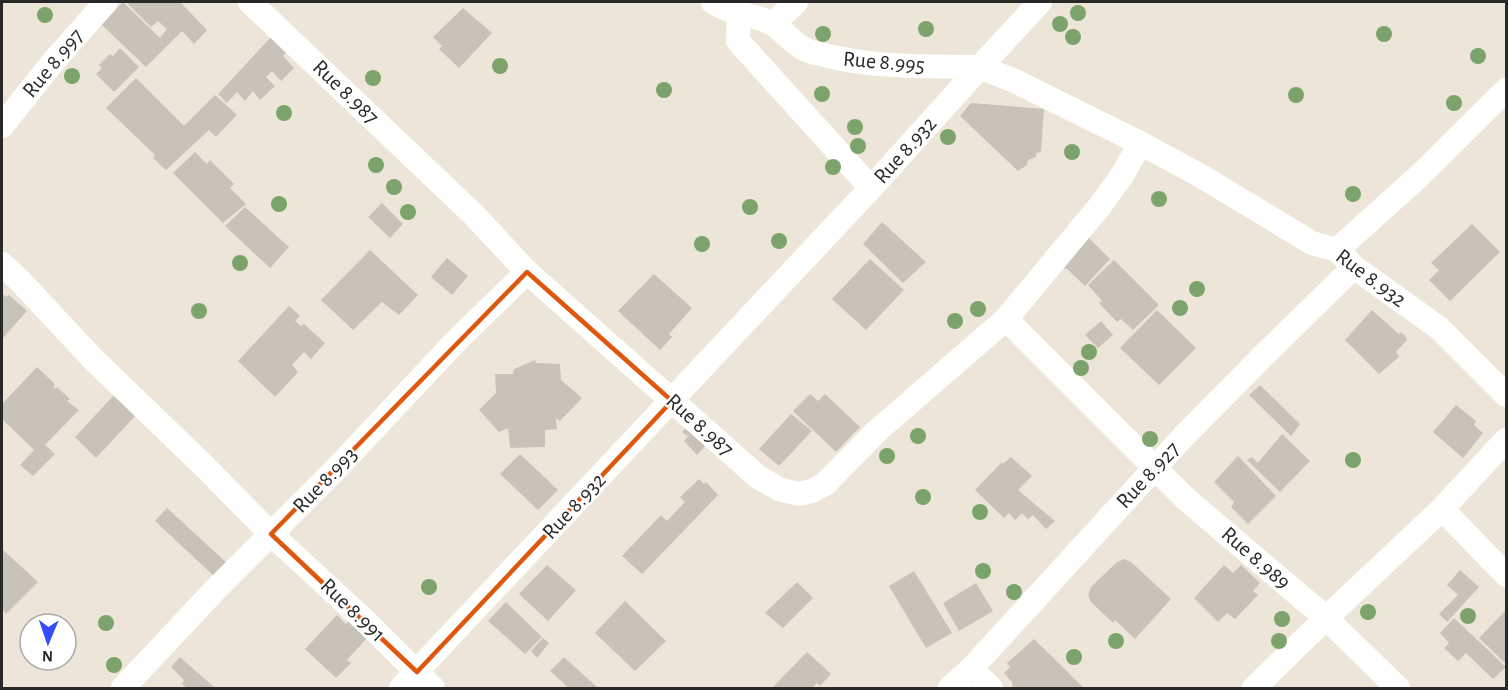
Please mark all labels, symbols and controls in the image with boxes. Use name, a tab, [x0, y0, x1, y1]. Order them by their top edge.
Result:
street label: Rue 8.997	[18, 24, 88, 102]
street label: Rue 8.995	[842, 47, 926, 77]
street label: Rue 8.987	[309, 56, 383, 128]
street label: Rue 8.932	[870, 112, 940, 188]
street label: Rue 8.932	[1332, 245, 1410, 311]
street label: Rue 8.987	[662, 389, 738, 461]
street label: Rue 8.927	[1112, 438, 1184, 512]
street label: Rue 8.993	[289, 443, 361, 517]
street label: Rue 8.932	[538, 469, 610, 543]
street label: Rue 8.989	[1217, 522, 1295, 594]
street label: Rue 8.991	[316, 574, 390, 646]
north arrow	[18, 612, 78, 672]
text: N	[42, 648, 53, 664]

